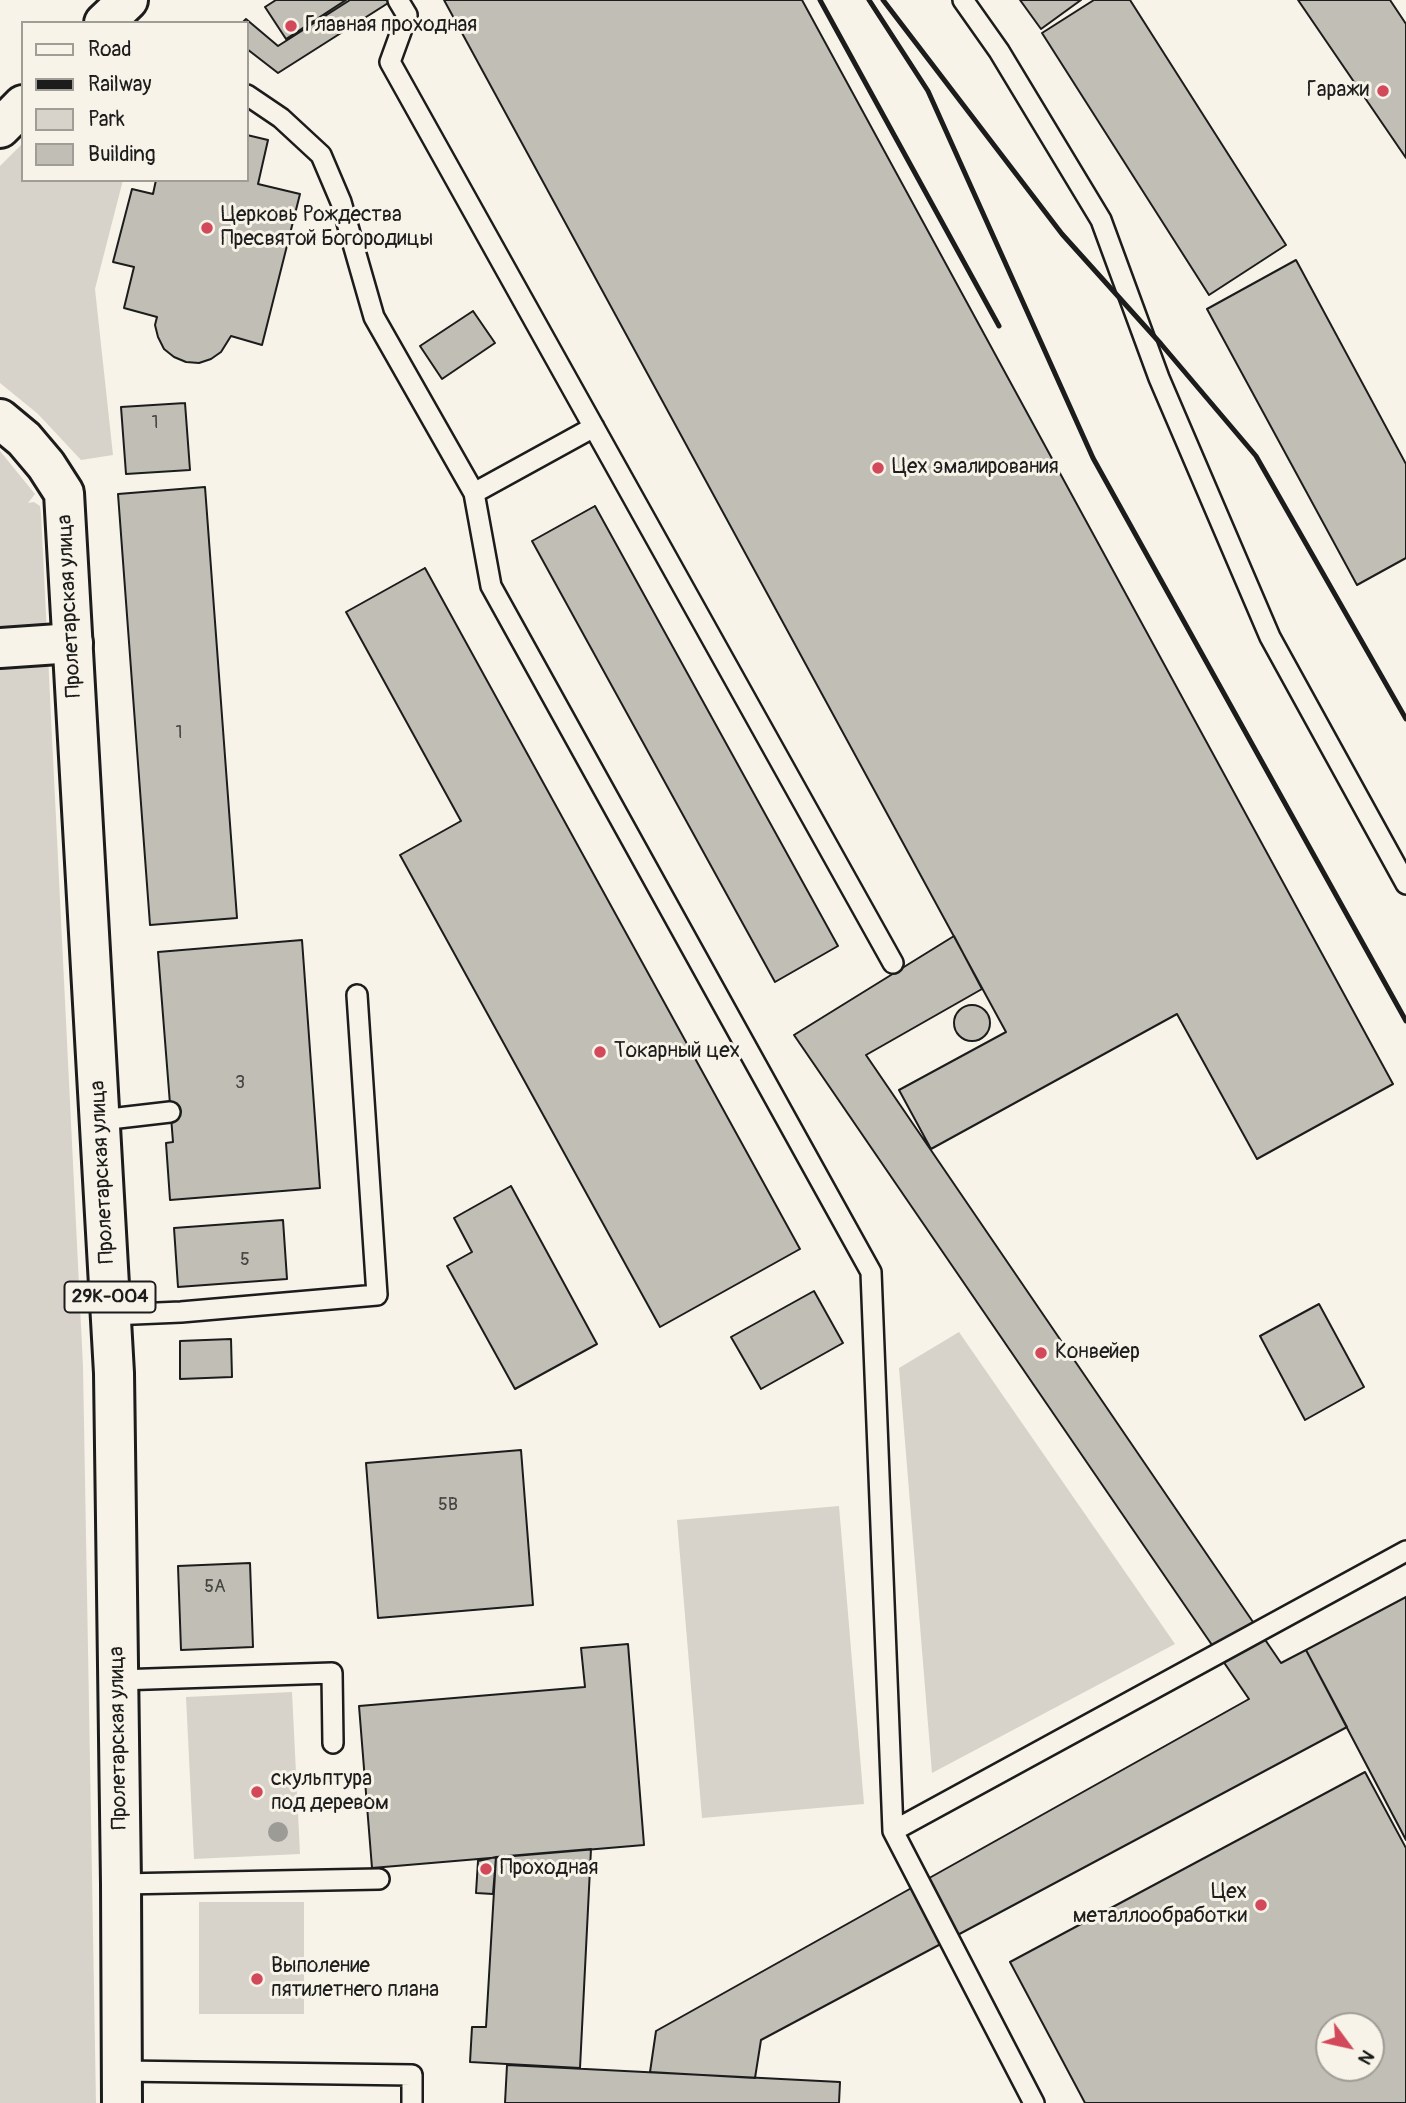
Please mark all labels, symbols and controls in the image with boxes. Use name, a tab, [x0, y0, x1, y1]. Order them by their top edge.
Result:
place label: Главная проходная	[305, 13, 477, 39]
marker: Главная проходная	[283, 18, 299, 34]
legend	[21, 21, 248, 182]
text: Road	[88, 36, 132, 63]
text: Railway	[88, 71, 152, 98]
place label: Гаражи	[1307, 78, 1369, 104]
marker: Гаражи	[1375, 83, 1391, 99]
text: Park	[88, 106, 125, 133]
text: Building	[88, 141, 155, 168]
place label: Церковь Рождества Пресвятой Богородицы	[221, 203, 433, 253]
marker: Церковь Рождества Пресвятой Богородицы	[199, 220, 215, 236]
house number: 1	[151, 412, 159, 434]
place label: Цех эмалирования	[892, 455, 1059, 481]
marker: Цех эмалирования	[870, 460, 886, 476]
street label: Пролетарская улица	[53, 514, 87, 698]
house number: 1	[175, 722, 183, 744]
place label: Токарный цех	[614, 1039, 740, 1065]
marker: Токарный цех	[592, 1044, 608, 1060]
house number: 3	[235, 1072, 245, 1094]
street label: Пролетарская улица	[86, 1080, 120, 1264]
house number: 5	[240, 1249, 250, 1271]
road number: 29К-004	[64, 1282, 156, 1312]
place label: Конвейер	[1055, 1340, 1140, 1366]
marker: Конвейер	[1033, 1345, 1049, 1361]
house number: 5В	[438, 1494, 458, 1516]
house number: 5А	[204, 1576, 226, 1598]
street label: Пролетарская улица	[105, 1646, 133, 1830]
place label: скульптура под деревом	[271, 1767, 389, 1817]
marker: скульптура под деревом	[249, 1784, 265, 1800]
place label: Проходная	[500, 1856, 598, 1882]
marker: Проходная	[478, 1861, 494, 1877]
place label: Цех металлообработки	[1073, 1880, 1247, 1930]
marker: Цех металлообработки	[1253, 1897, 1269, 1913]
place label: Выполение пятилетнего плана	[271, 1954, 439, 2004]
marker: Выполение пятилетнего плана	[249, 1971, 265, 1987]
north arrow	[1315, 2012, 1385, 2082]
text: N	[1352, 2045, 1380, 2069]

